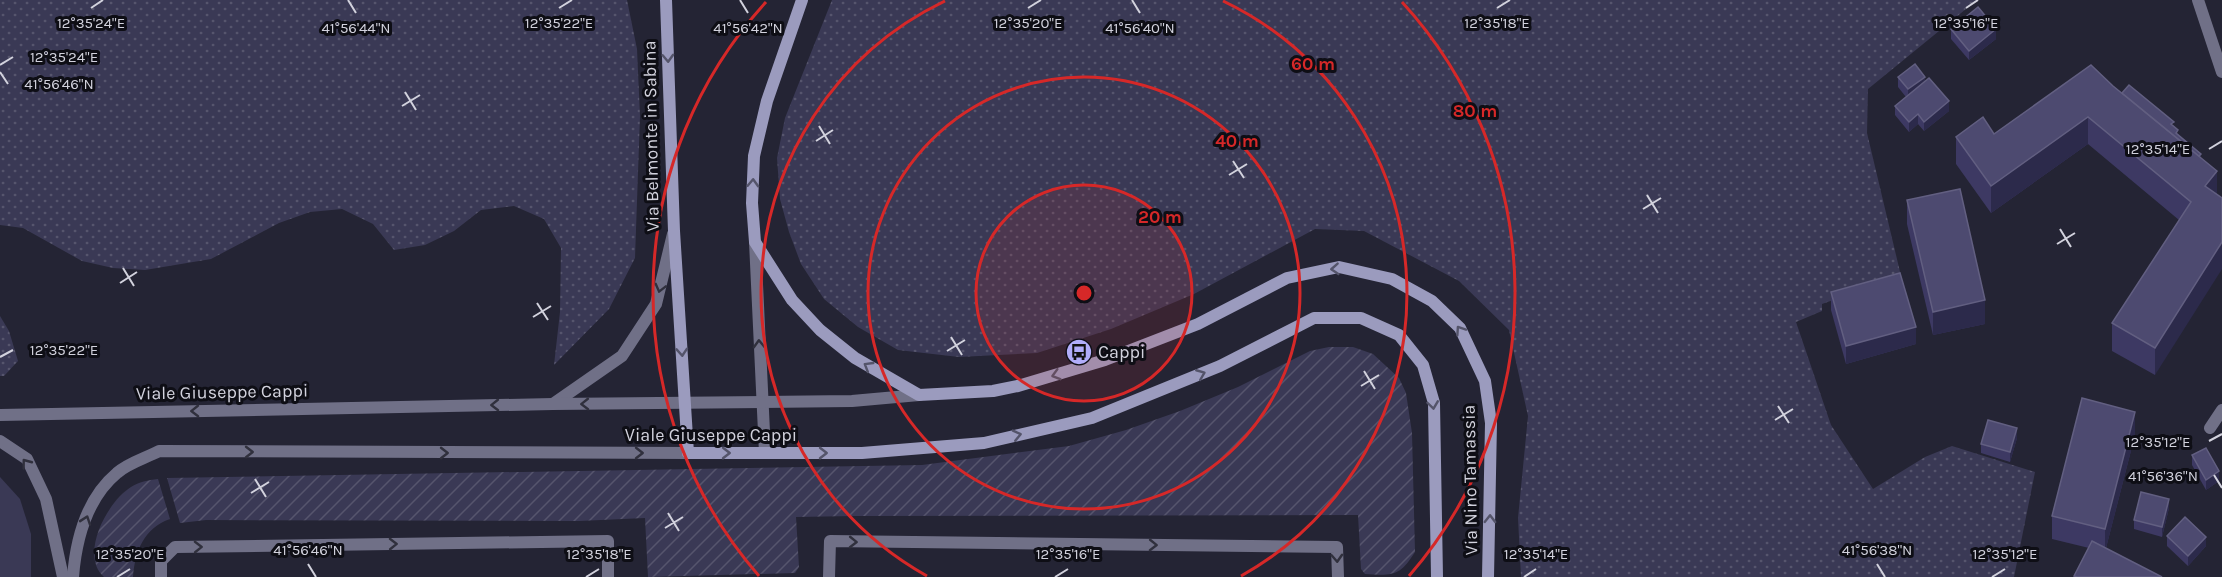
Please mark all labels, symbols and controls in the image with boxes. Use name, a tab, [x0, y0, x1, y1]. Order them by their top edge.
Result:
text: 12°35'24"E	[57, 14, 125, 32]
text: 12°35'22"E	[525, 14, 593, 32]
text: 12°35'20"E	[994, 14, 1062, 32]
text: 12°35'18"E	[1464, 14, 1530, 32]
text: 12°35'16"E	[1934, 14, 1998, 32]
text: 41°56'44"N	[321, 19, 391, 37]
text: 41°56'42"N	[713, 19, 783, 37]
text: 41°56'40"N	[1105, 19, 1175, 37]
street label: Via Belmonte in Sabina	[638, 40, 664, 232]
text: 12°35'24"E	[30, 48, 98, 66]
text: 60 m	[1291, 53, 1335, 75]
one-way arrow	[662, 54, 674, 63]
text: 41°56'46"N	[24, 75, 94, 93]
text: 80 m	[1453, 100, 1497, 122]
text: 40 m	[1215, 130, 1259, 152]
text: 12°35'14"E	[2126, 140, 2190, 158]
one-way arrow	[747, 179, 760, 188]
text: 20 m	[1138, 206, 1182, 228]
one-way arrow	[1330, 262, 1340, 275]
one-way arrow	[654, 282, 667, 292]
centre of rings	[1074, 283, 1094, 303]
one-way arrow	[1456, 326, 1467, 337]
bus stop icon: Cappi	[1064, 337, 1094, 367]
one-way arrow	[753, 339, 766, 348]
text: 12°35'22"E	[30, 341, 98, 359]
place label: Cappi	[1098, 341, 1145, 363]
one-way arrow	[676, 348, 689, 357]
one-way arrow	[864, 362, 874, 373]
one-way arrow	[1051, 368, 1062, 380]
one-way arrow	[1195, 369, 1206, 381]
street label: Viale Giuseppe Cappi	[136, 379, 308, 405]
one-way arrow	[581, 398, 590, 410]
one-way arrow	[490, 399, 499, 411]
one-way arrow	[1427, 400, 1439, 409]
one-way arrow	[190, 405, 199, 417]
street label: Via Nino Tamassia	[1458, 405, 1482, 555]
street label: Viale Giuseppe Cappi	[625, 424, 797, 446]
one-way arrow	[1012, 430, 1022, 443]
text: 12°35'12"E	[2126, 433, 2190, 451]
one-way arrow	[244, 446, 253, 458]
one-way arrow	[439, 446, 448, 459]
one-way arrow	[634, 447, 643, 459]
one-way arrow	[722, 447, 731, 459]
one-way arrow	[819, 447, 828, 459]
one-way arrow	[23, 459, 34, 470]
text: 41°56'36"N	[2128, 467, 2198, 485]
one-way arrow	[1484, 514, 1496, 523]
one-way arrow	[78, 515, 91, 526]
one-way arrow	[848, 536, 857, 548]
one-way arrow	[388, 538, 397, 550]
one-way arrow	[1148, 539, 1157, 551]
one-way arrow	[193, 540, 202, 553]
text: 41°56'46"N	[273, 541, 343, 559]
text: 41°56'38"N	[1842, 541, 1912, 559]
text: 12°35'20"E	[96, 545, 164, 563]
text: 12°35'18"E	[566, 545, 632, 563]
text: 12°35'16"E	[1036, 545, 1100, 563]
text: 12°35'14"E	[1504, 545, 1568, 563]
text: 12°35'12"E	[1973, 545, 2037, 563]
one-way arrow	[1331, 553, 1344, 562]

